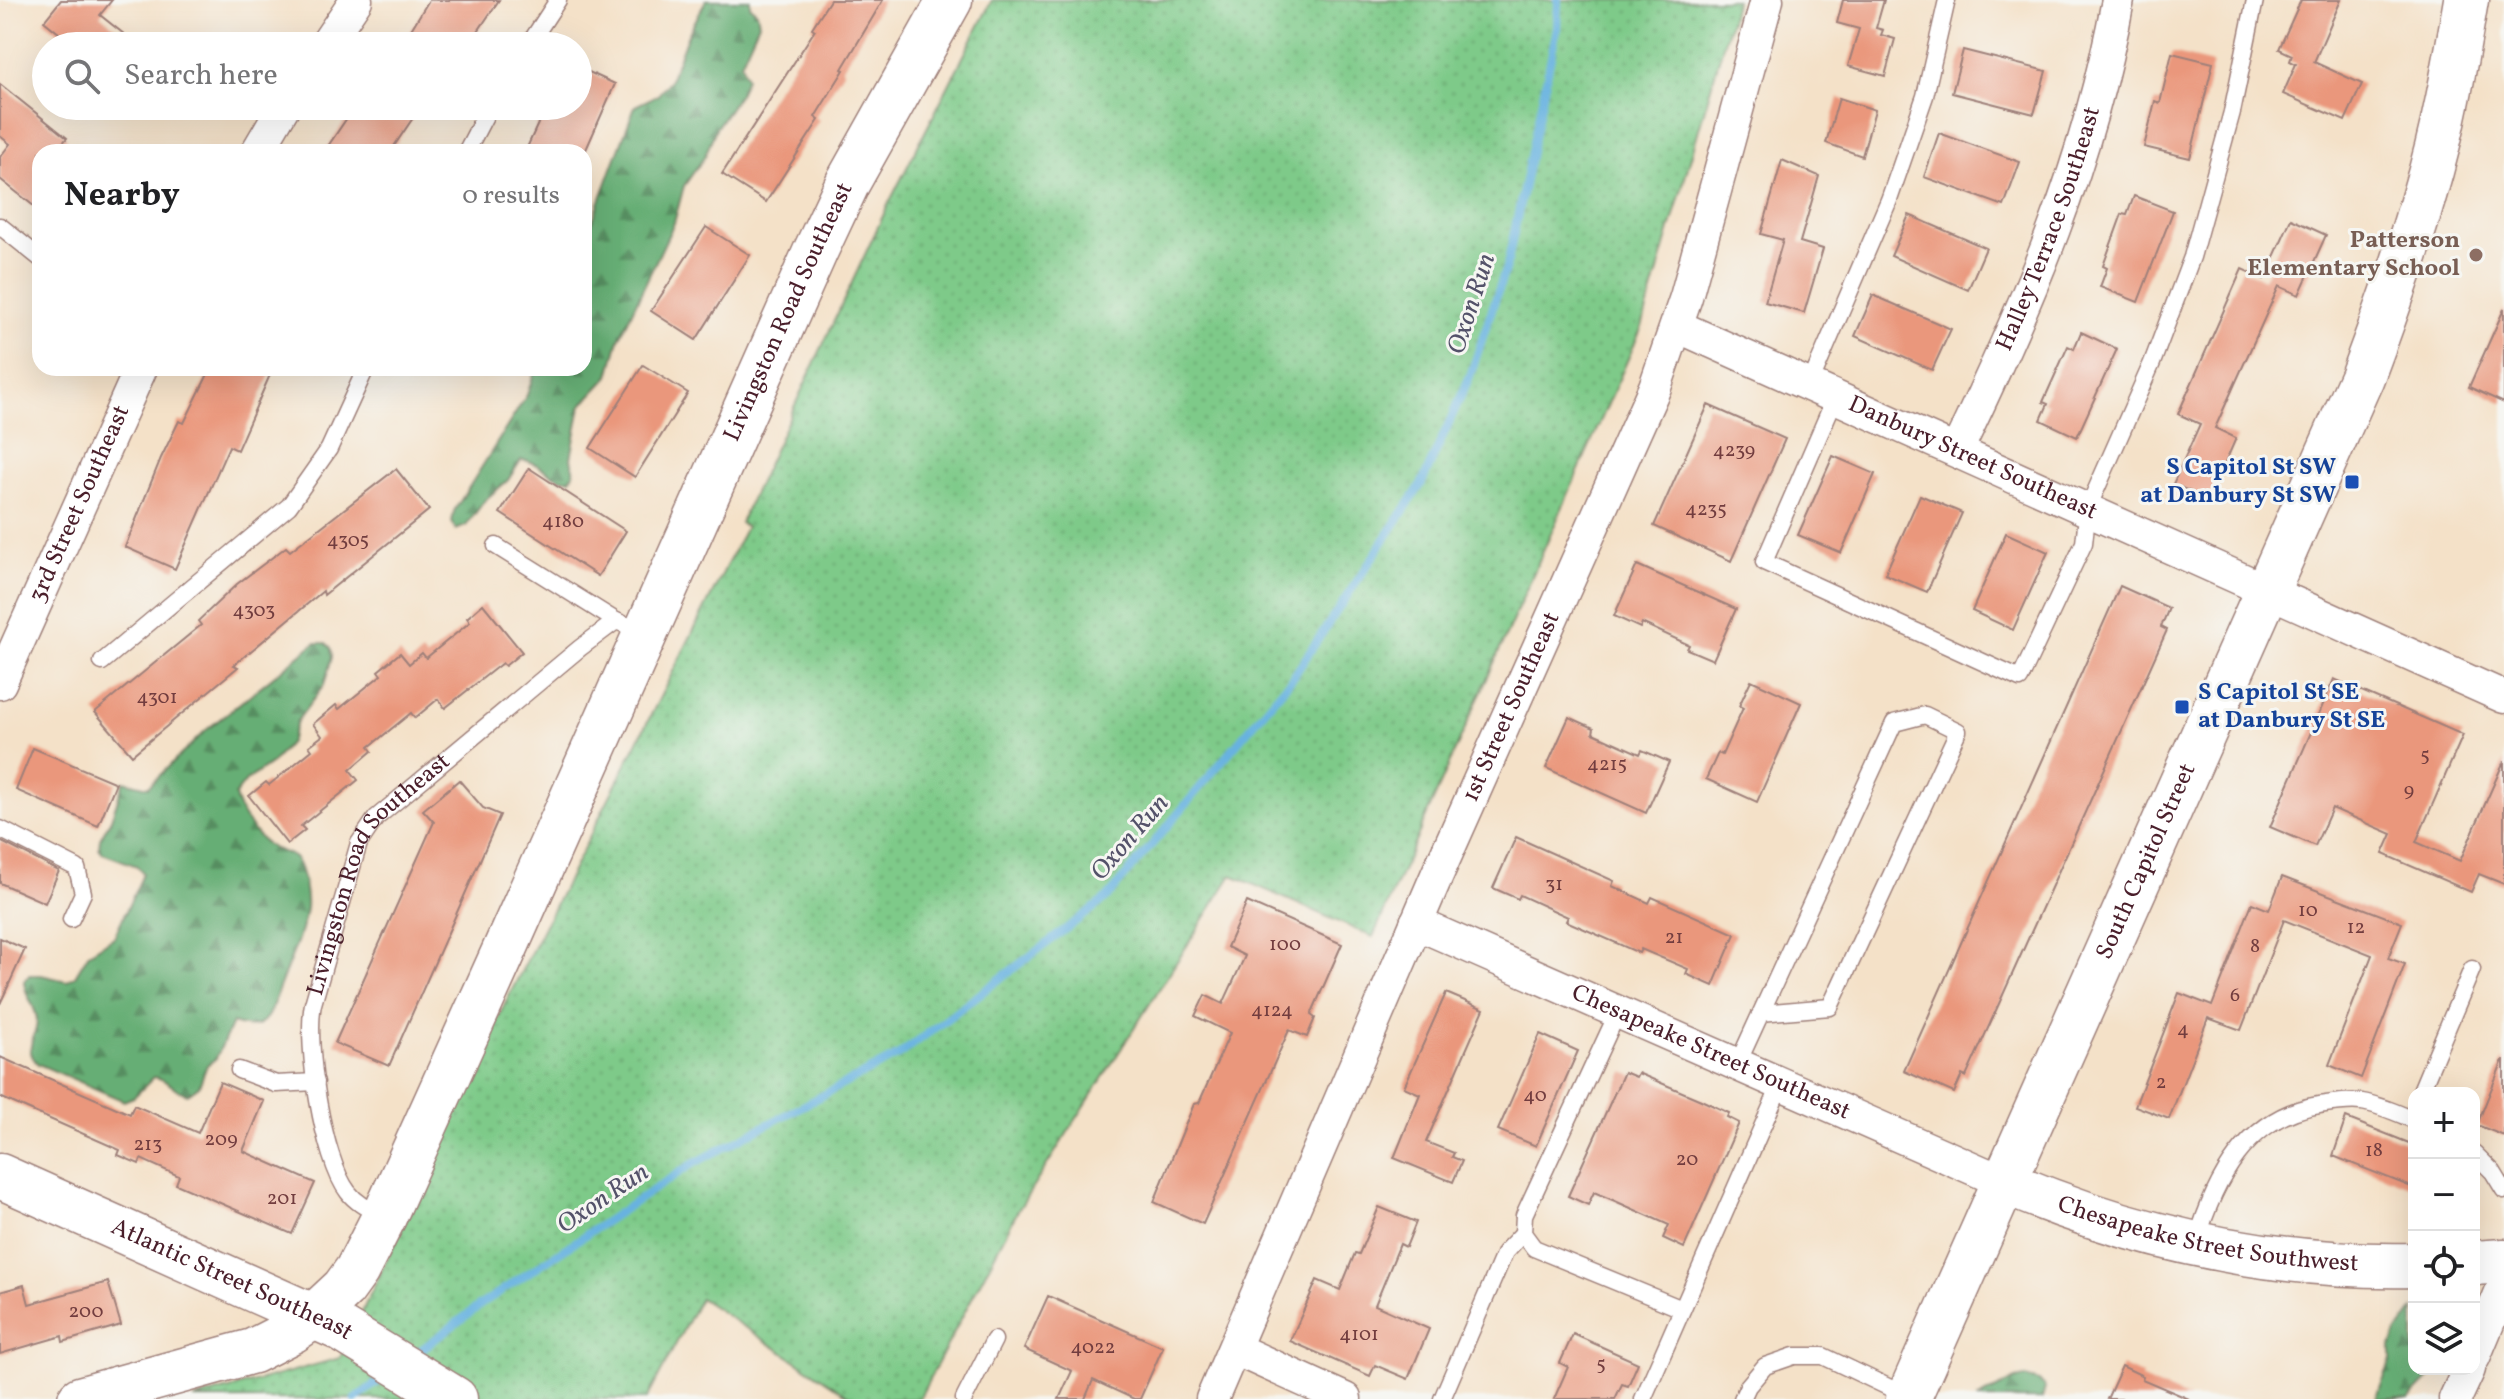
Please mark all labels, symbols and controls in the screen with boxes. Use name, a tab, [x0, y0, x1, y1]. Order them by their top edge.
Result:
search box	[32, 32, 592, 120]
icon: search	[60, 54, 104, 98]
text: Search here	[124, 55, 278, 97]
street label: Halley Terrace Southeast	[1988, 103, 2110, 357]
text: Nearby	[64, 173, 180, 220]
street label: Livingston Road Southeast	[716, 177, 862, 447]
text: 0 results	[462, 178, 560, 214]
place label: Patterson Elementary School	[2247, 224, 2460, 286]
marker: Patterson Elementary School	[2467, 246, 2485, 264]
water label: Oxon Run	[1439, 249, 1505, 359]
street label: Danbury Street Southeast	[1843, 388, 2103, 529]
street label: 3rd Street Southeast	[21, 400, 139, 608]
house number: 4239	[1713, 437, 1755, 465]
place label: S Capitol St SW at Danbury St SW	[2140, 451, 2336, 513]
marker: S Capitol St SW at Danbury St SW	[2343, 473, 2361, 491]
house number: 4235	[1685, 496, 1727, 524]
house number: 4180	[542, 508, 584, 536]
house number: 4305	[327, 527, 369, 555]
house number: 4303	[233, 597, 275, 625]
street label: 1st Street Southeast	[1455, 607, 1569, 808]
place label: S Capitol St SE at Danbury St SE	[2198, 676, 2385, 738]
house number: 4301	[137, 684, 177, 712]
marker: S Capitol St SE at Danbury St SE	[2173, 698, 2191, 716]
house number: 5	[2420, 742, 2430, 770]
street label: Livingston Road Southeast	[299, 746, 458, 1000]
house number: 4215	[1587, 751, 1627, 779]
street label: South Capitol Street	[2088, 758, 2205, 965]
house number: 9	[2404, 777, 2414, 805]
water label: Oxon Run	[1082, 787, 1178, 889]
house number: 31	[1545, 871, 1563, 899]
house number: 10	[2298, 897, 2318, 925]
house number: 12	[2347, 914, 2365, 942]
house number: 21	[1665, 924, 1683, 952]
house number: 100	[1269, 931, 1301, 959]
house number: 8	[2250, 933, 2260, 961]
street label: Chesapeake Street Southeast	[1566, 976, 1856, 1129]
house number: 6	[2230, 982, 2240, 1010]
house number: 4124	[1251, 997, 1293, 1025]
house number: 4	[2177, 1016, 2189, 1044]
house number: 2	[2156, 1069, 2166, 1097]
house number: 40	[1523, 1082, 1547, 1110]
map controls	[2408, 1087, 2480, 1375]
button: +	[2408, 1087, 2480, 1159]
house number: 209	[204, 1126, 238, 1154]
house number: 213	[134, 1131, 162, 1159]
house number: 18	[2365, 1137, 2383, 1165]
house number: 20	[1676, 1146, 1698, 1174]
water label: Oxon Run	[550, 1155, 656, 1243]
button: −	[2408, 1159, 2480, 1231]
house number: 201	[267, 1185, 297, 1213]
street label: Chesapeake Street Southwest	[2053, 1188, 2359, 1281]
street label: Atlantic Street Southeast	[105, 1211, 359, 1349]
button: locate	[2408, 1231, 2480, 1303]
house number: 200	[69, 1298, 103, 1326]
button: layers	[2408, 1303, 2480, 1375]
house number: 4101	[1339, 1321, 1379, 1349]
house number: 4022	[1070, 1334, 1116, 1362]
house number: 5	[1596, 1351, 1606, 1379]

